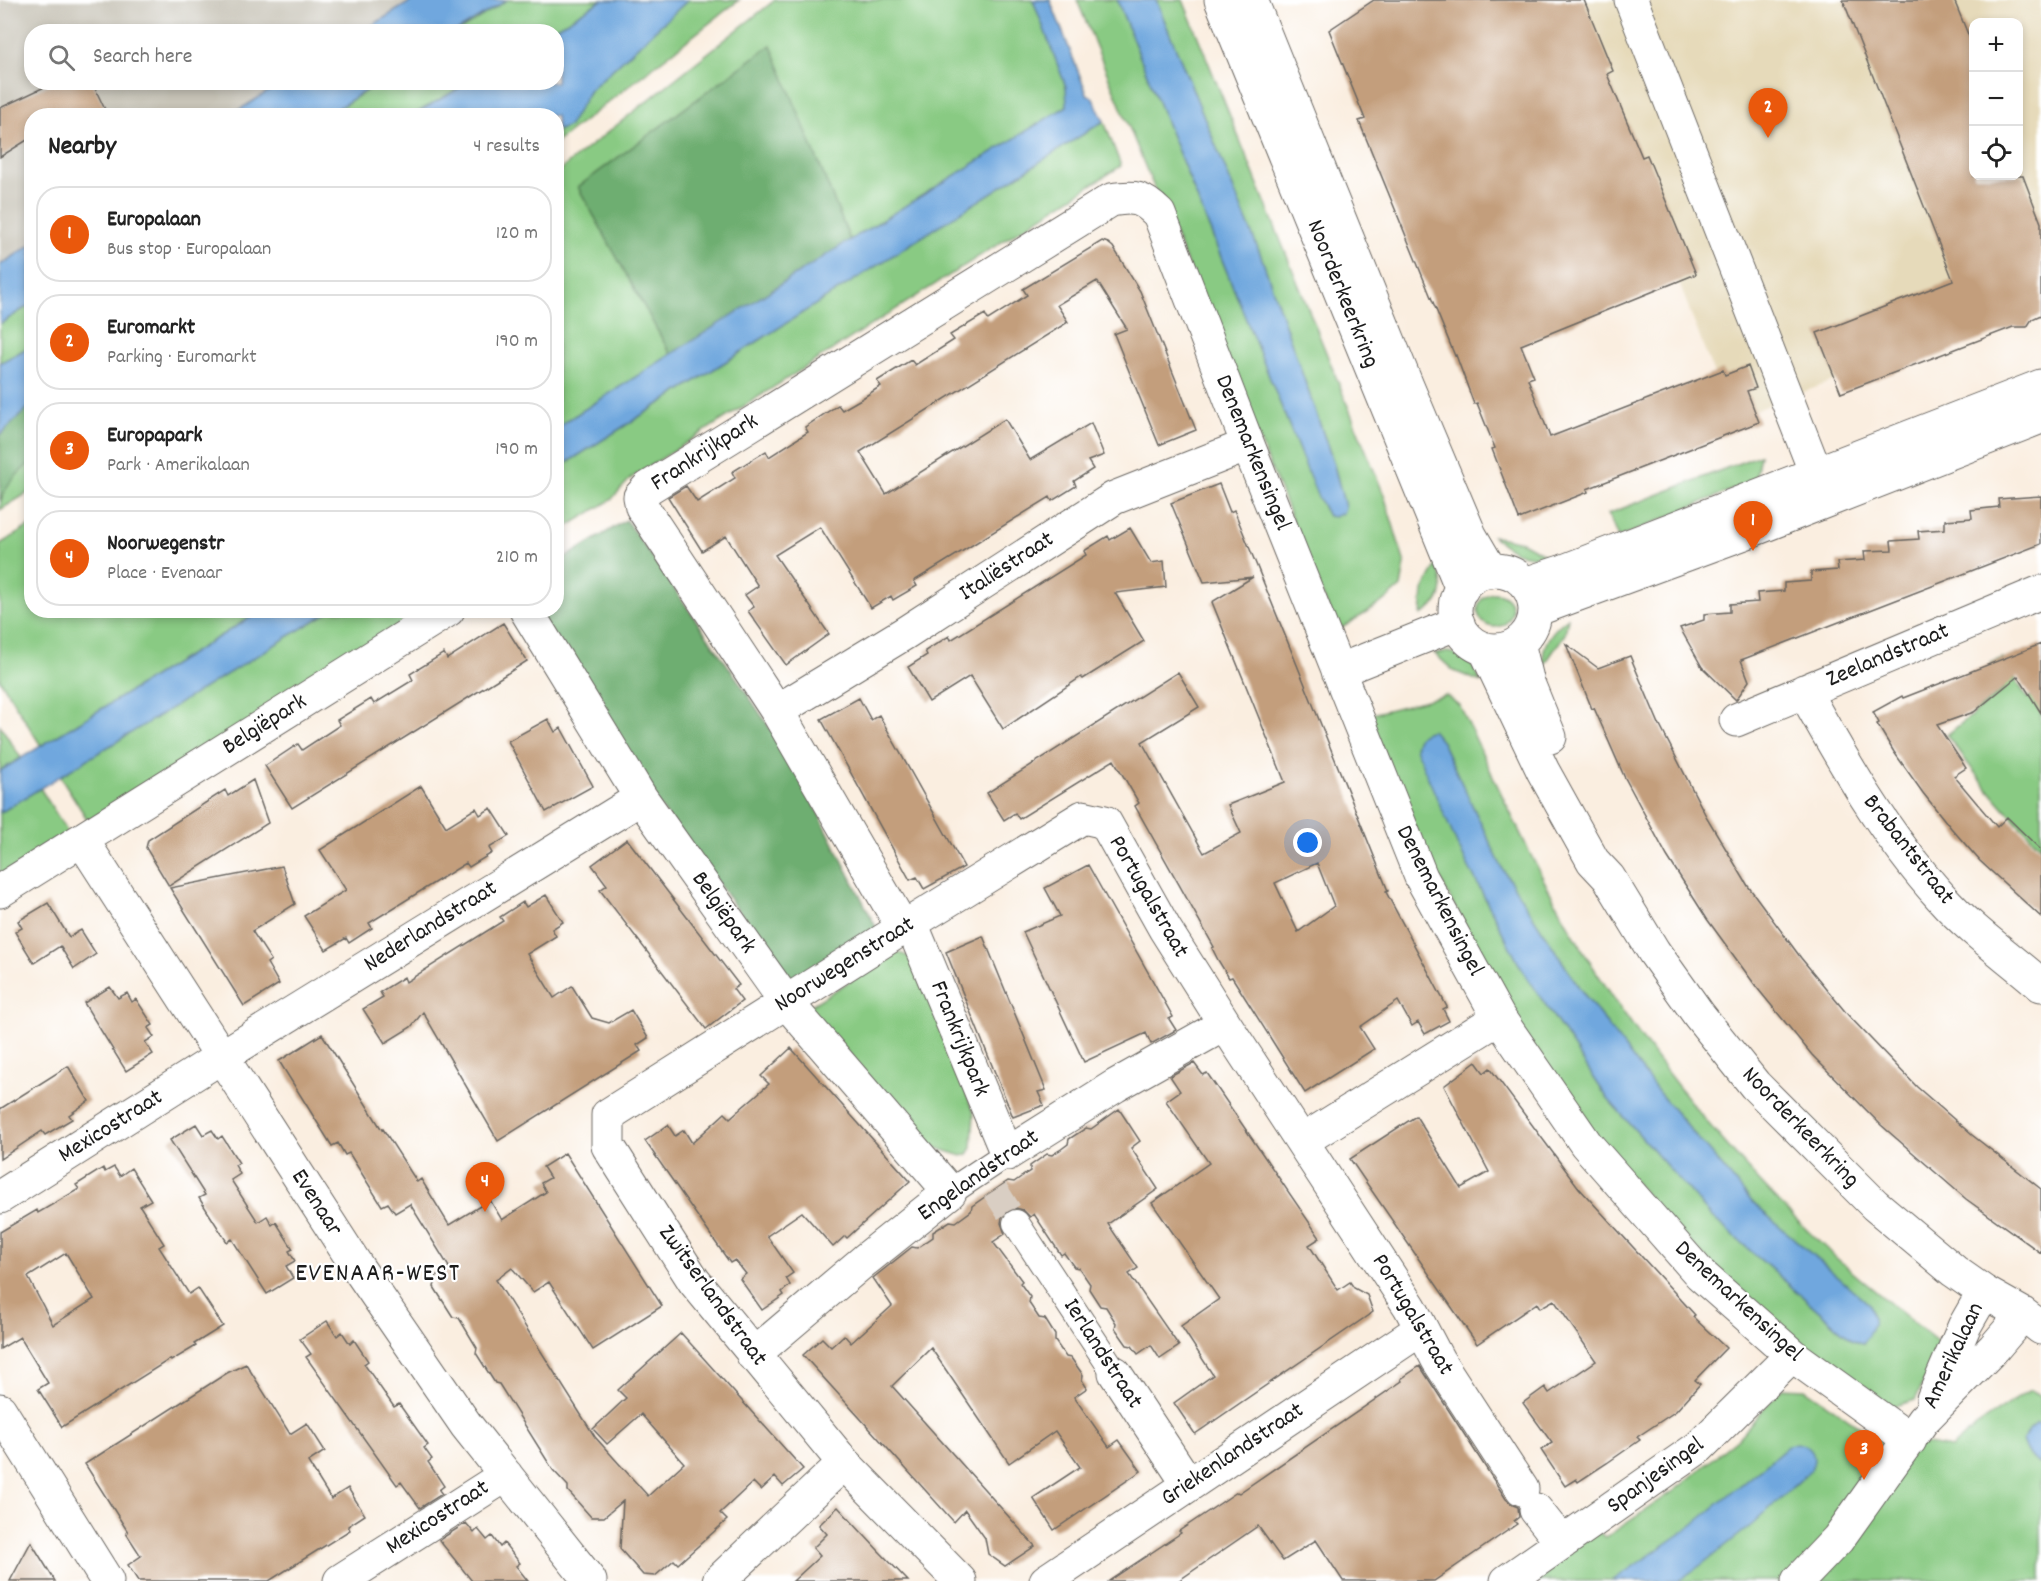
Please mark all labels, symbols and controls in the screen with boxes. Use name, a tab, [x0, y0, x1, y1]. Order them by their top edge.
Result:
map controls	[1969, 18, 2023, 180]
button: +	[1969, 18, 2023, 72]
search box	[24, 24, 564, 90]
icon: search	[45, 41, 78, 74]
text: Search here	[93, 42, 192, 73]
button: −	[1969, 72, 2023, 126]
pin: 2	[1748, 88, 1788, 138]
button: locate	[1969, 126, 2023, 180]
text: Nearby	[48, 129, 116, 166]
text: 4 results	[473, 133, 540, 161]
text: Europalaan	[107, 205, 201, 236]
street label: Noorderkeerkring	[1297, 215, 1387, 373]
text: 1	[67, 220, 72, 248]
text: 120 m	[496, 220, 538, 248]
text: Bus stop · Europalaan	[107, 236, 271, 264]
text: Euromarkt	[107, 313, 195, 344]
text: 2	[65, 328, 74, 356]
text: 190 m	[495, 328, 538, 356]
text: Parking · Euromarkt	[107, 344, 257, 372]
street label: Denemarkensingel	[1205, 370, 1299, 536]
street label: Frankrijkpark	[644, 405, 766, 501]
text: Europapark	[107, 421, 203, 452]
text: 3	[65, 436, 74, 464]
text: 190 m	[495, 436, 538, 464]
text: Park · Amerikalaan	[107, 452, 250, 480]
pin: 1	[1734, 502, 1772, 551]
street label: Italiëstraat	[953, 523, 1061, 610]
text: Noorwegenstr	[107, 529, 224, 560]
text: 4	[65, 544, 74, 572]
text: 210 m	[496, 544, 538, 572]
text: Place · Evenaar	[107, 560, 222, 588]
street label: Zeelandstraat	[1821, 615, 1955, 697]
street label: Belgiëpark	[216, 686, 314, 764]
street label: Brabantstraat	[1854, 787, 1962, 913]
street label: Denemarkensingel	[1386, 820, 1492, 983]
your location	[1293, 828, 1322, 857]
street label: Portugalstraat	[1099, 829, 1197, 965]
street label: Belgiëpark	[682, 865, 764, 961]
street label: Nederlandstraat	[358, 872, 504, 982]
street label: Noorwegenstraat	[768, 908, 922, 1022]
street label: Frankrijkpark	[920, 976, 998, 1102]
street label: Noorderkeerkring	[1733, 1060, 1867, 1196]
street label: Mexicostraat	[52, 1081, 170, 1173]
street label: Engelandstraat	[911, 1121, 1047, 1231]
pin: 4	[466, 1162, 504, 1212]
street label: Evenaar	[282, 1163, 350, 1243]
street label: Zwitserlandstraat	[649, 1218, 775, 1374]
street label: Denemarkensingel	[1666, 1233, 1810, 1371]
street label: Portugalstraat	[1362, 1248, 1462, 1382]
district label: EVENAAR-WEST	[295, 1256, 461, 1293]
street label: Ierlandstraat	[1054, 1292, 1150, 1416]
street label: Amerikalaan	[1915, 1297, 1993, 1415]
street label: Griekenlandstraat	[1155, 1394, 1311, 1516]
street label: Spanjesingel	[1600, 1429, 1712, 1523]
pin: 3	[1844, 1430, 1884, 1480]
street label: Mexicostraat	[379, 1472, 497, 1564]

